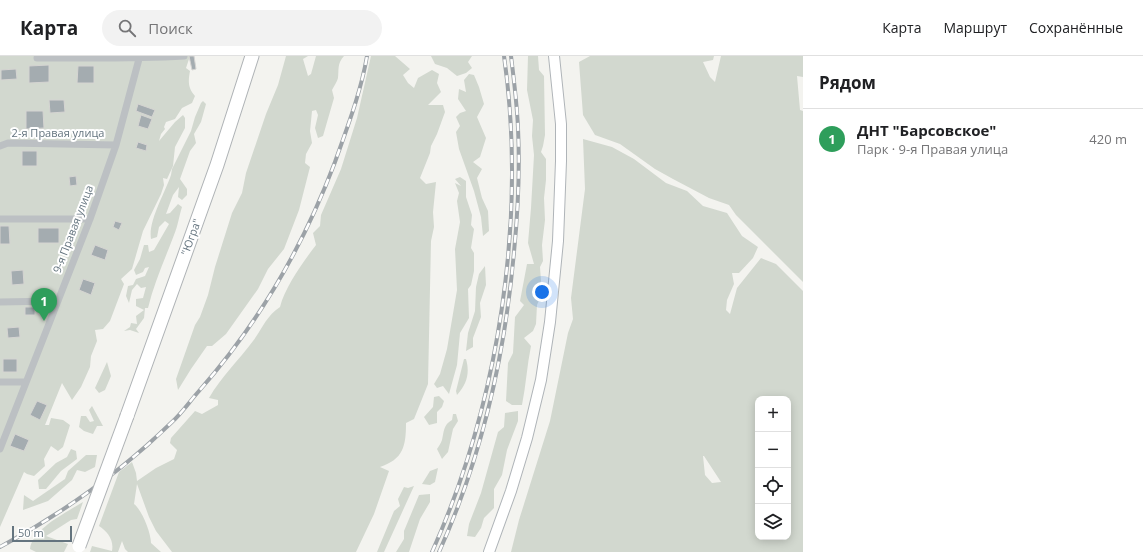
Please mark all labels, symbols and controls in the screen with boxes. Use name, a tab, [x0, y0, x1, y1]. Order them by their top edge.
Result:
search box	[102, 10, 382, 46]
text: Карта	[20, 15, 78, 41]
icon: search	[116, 17, 138, 39]
text: Поиск	[148, 18, 193, 38]
text: Карта	[882, 18, 921, 37]
text: Маршрут	[943, 18, 1007, 37]
text: Сохранённые	[1029, 18, 1123, 37]
text: Рядом	[819, 71, 876, 94]
text: ДНТ "Барсовское"	[857, 120, 996, 140]
street label: 2-я Правая улица	[12, 125, 104, 140]
text: 1	[828, 130, 836, 148]
text: 420 m	[1089, 130, 1127, 148]
text: Парк · 9-я Правая улица	[857, 140, 1008, 158]
street label: 9-я Правая улица	[49, 183, 96, 275]
street label: "Югра"	[177, 216, 204, 257]
your location	[532, 282, 552, 302]
pin: 1	[31, 288, 57, 321]
map controls	[755, 396, 791, 540]
button: +	[755, 396, 791, 432]
button: −	[755, 432, 791, 468]
button: locate	[755, 468, 791, 504]
button: layers	[755, 504, 791, 540]
scale bar	[12, 524, 72, 543]
text: 50 m	[18, 525, 44, 540]

